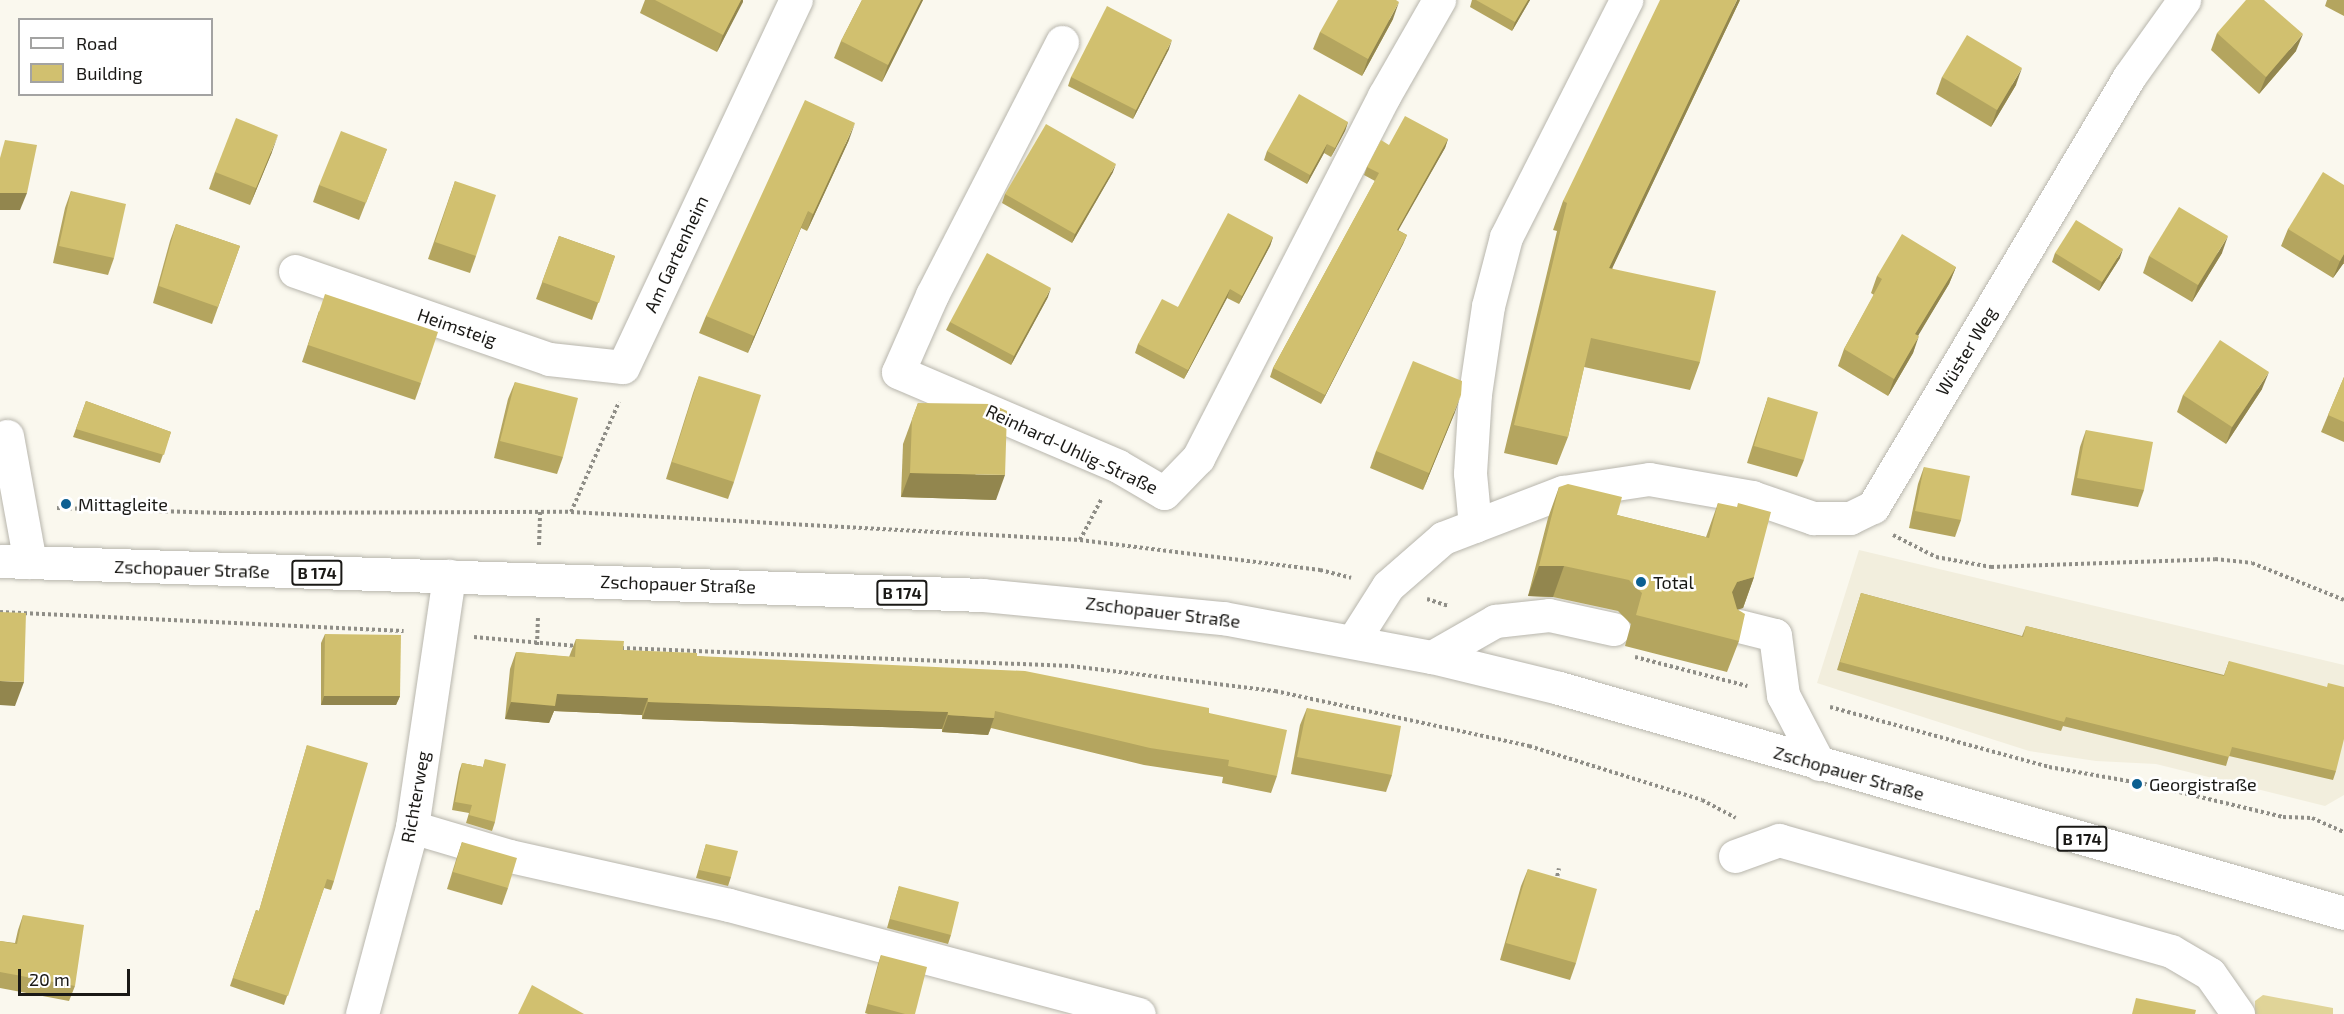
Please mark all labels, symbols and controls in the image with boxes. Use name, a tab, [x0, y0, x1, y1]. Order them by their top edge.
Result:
legend	[18, 18, 213, 96]
text: Road	[76, 32, 117, 54]
text: Building	[76, 62, 143, 84]
street label: Am Gartenheim	[639, 192, 713, 316]
street label: Wüster Weg	[1931, 302, 2001, 400]
street label: Heimsteig	[415, 303, 499, 351]
street label: Reinhard-Uhlig-Straße	[983, 400, 1161, 498]
place label: Mittagleite	[78, 493, 168, 515]
marker: Mittagleite	[59, 497, 73, 511]
street label: Zschopauer Straße	[114, 555, 270, 583]
road number: B 174	[290, 560, 344, 586]
street label: Zschopauer Straße	[600, 570, 756, 598]
place label: Total	[1653, 571, 1694, 593]
marker: Total	[1634, 575, 1648, 589]
road number: B 174	[875, 580, 929, 606]
street label: Zschopauer Straße	[1084, 592, 1242, 632]
street label: Zschopauer Straße	[1771, 741, 1927, 805]
street label: Richterweg	[396, 749, 434, 845]
place label: Georgistraße	[2149, 773, 2257, 795]
marker: Georgistraße	[2130, 777, 2144, 791]
road number: B 174	[2055, 826, 2109, 852]
scale bar	[21, 957, 134, 995]
text: 20 m	[29, 968, 70, 990]

